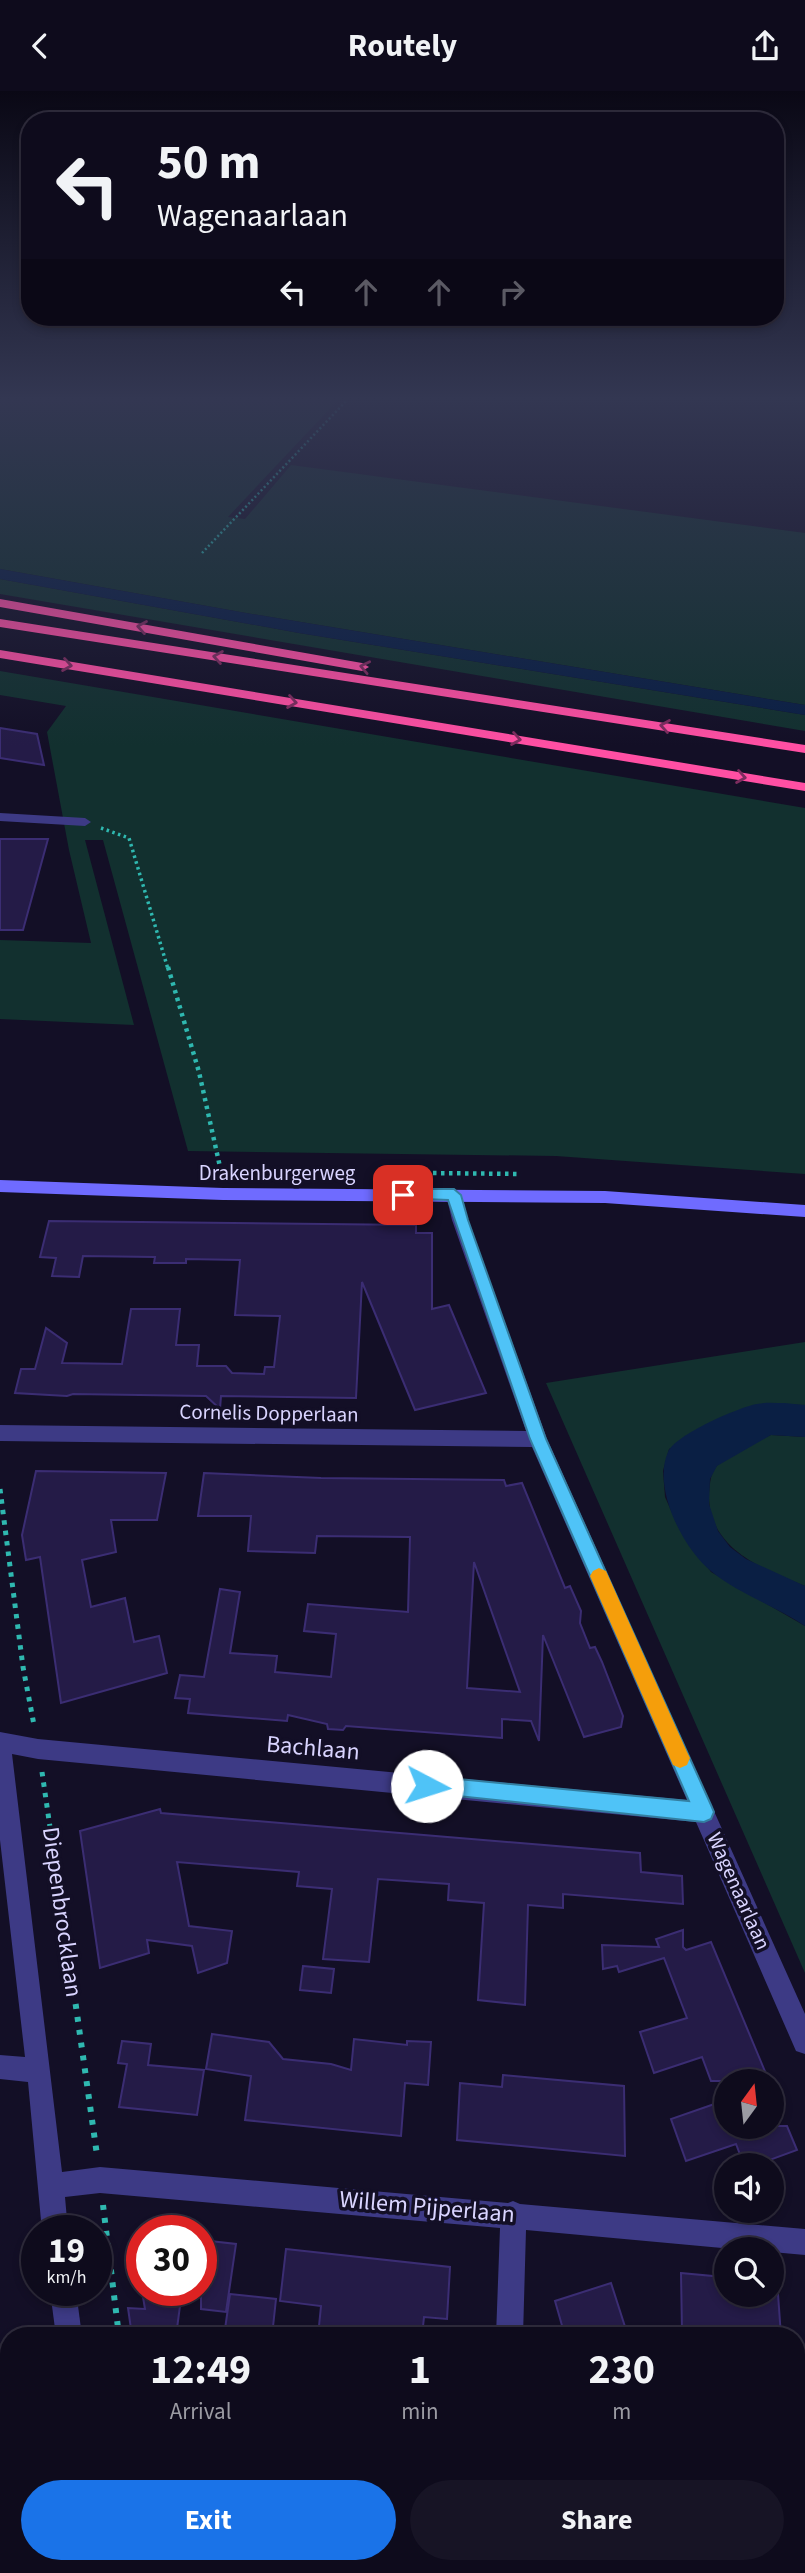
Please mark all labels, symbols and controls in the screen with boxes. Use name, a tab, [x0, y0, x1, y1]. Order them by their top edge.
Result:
text: Routely	[348, 23, 457, 69]
icon: back	[21, 27, 59, 65]
icon: share	[746, 27, 784, 65]
text: 50 m	[157, 128, 261, 198]
icon: left	[42, 140, 133, 231]
text: Wagenaarlaan	[157, 193, 348, 239]
icon: left	[274, 273, 312, 311]
icon: ahead	[347, 273, 385, 311]
icon: ahead	[420, 273, 458, 311]
icon: right	[493, 273, 531, 311]
one-way arrow	[136, 620, 148, 635]
one-way arrow	[212, 650, 224, 665]
one-way arrow	[61, 657, 73, 672]
one-way arrow	[359, 661, 371, 676]
one-way arrow	[286, 694, 298, 709]
one-way arrow	[659, 719, 671, 734]
one-way arrow	[510, 731, 522, 746]
one-way arrow	[735, 769, 747, 784]
street label: Drakenburgerweg	[199, 1158, 356, 1188]
pin	[373, 1165, 433, 1225]
icon: arrive	[384, 1176, 422, 1214]
street label: Cornelis Dopperlaan	[179, 1396, 359, 1430]
street label: Bachlaan	[265, 1726, 361, 1770]
position arrow	[390, 1749, 464, 1823]
street label: Diepenbrocklaan	[33, 1825, 91, 1999]
street label: Wagenaarlaan	[700, 1828, 778, 1954]
north arrow	[714, 2069, 784, 2139]
map controls	[714, 2069, 784, 2307]
button: sound	[714, 2153, 784, 2223]
street label: Willem Pijperlaan	[338, 2182, 516, 2232]
speed limit sign: 30	[126, 2215, 217, 2306]
text: 19	[48, 2226, 85, 2276]
button: search	[714, 2237, 784, 2307]
text: km/h	[47, 2265, 86, 2290]
text: 12:49	[150, 2340, 251, 2400]
text: 1	[409, 2340, 431, 2400]
text: 230	[588, 2340, 655, 2400]
text: Arrival	[170, 2395, 232, 2428]
text: min	[401, 2395, 439, 2428]
text: m	[612, 2395, 631, 2428]
button: Exit	[21, 2480, 396, 2560]
button: Share	[410, 2480, 784, 2560]

